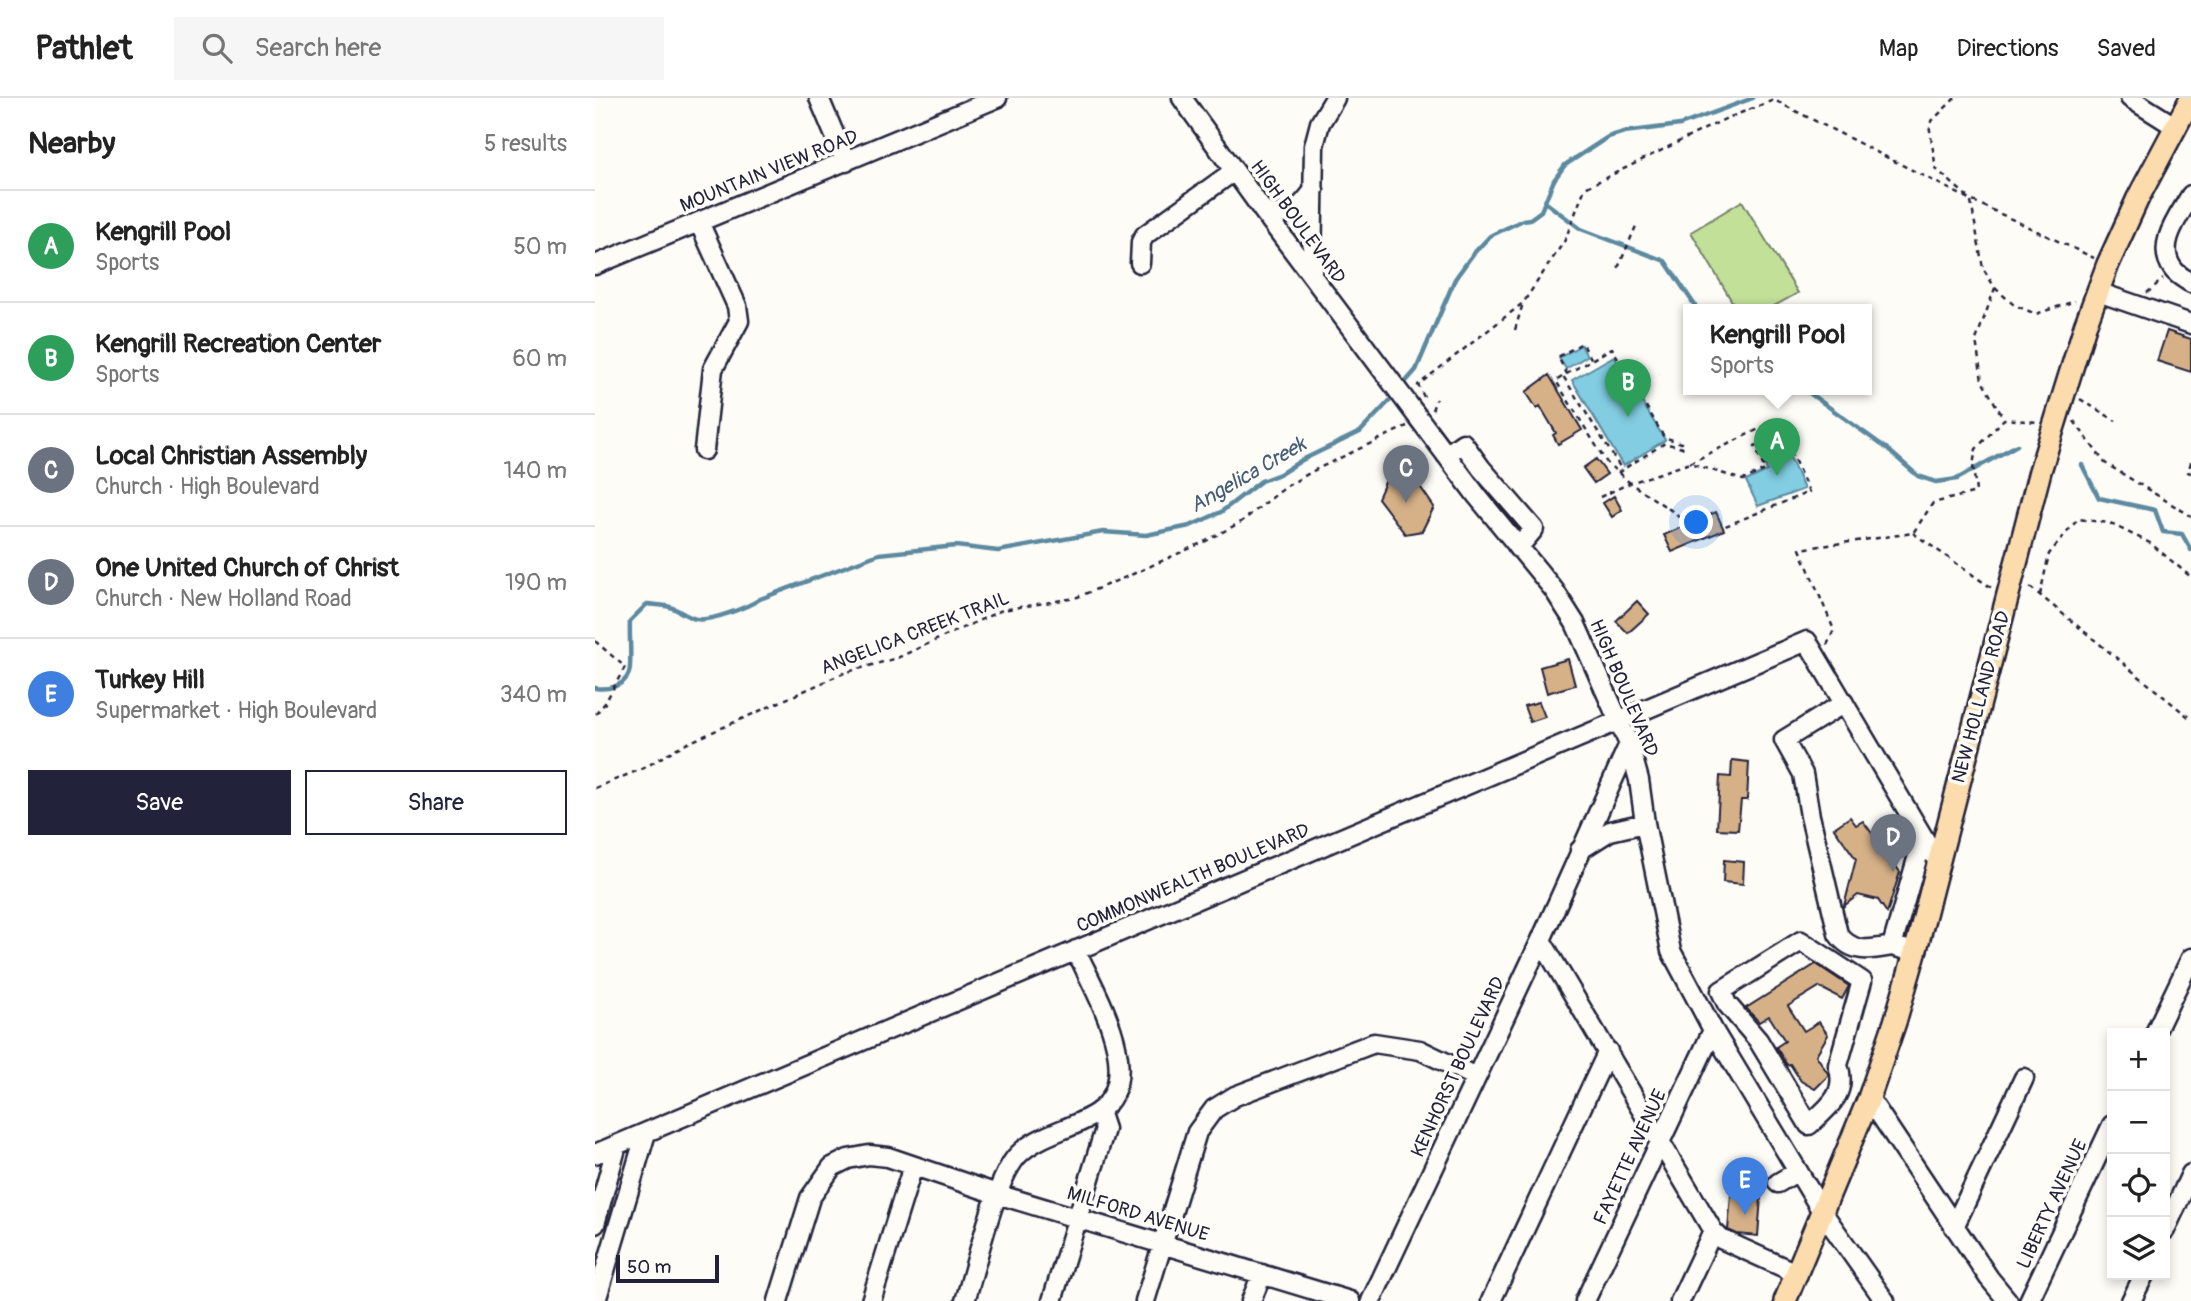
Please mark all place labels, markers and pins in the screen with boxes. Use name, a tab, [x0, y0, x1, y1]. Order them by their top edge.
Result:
pin: B	[1605, 359, 1651, 417]
pin: A	[1754, 418, 1800, 476]
pin: C	[1383, 445, 1429, 503]
pin: D	[1870, 814, 1916, 872]
pin: E	[1722, 1157, 1768, 1215]

